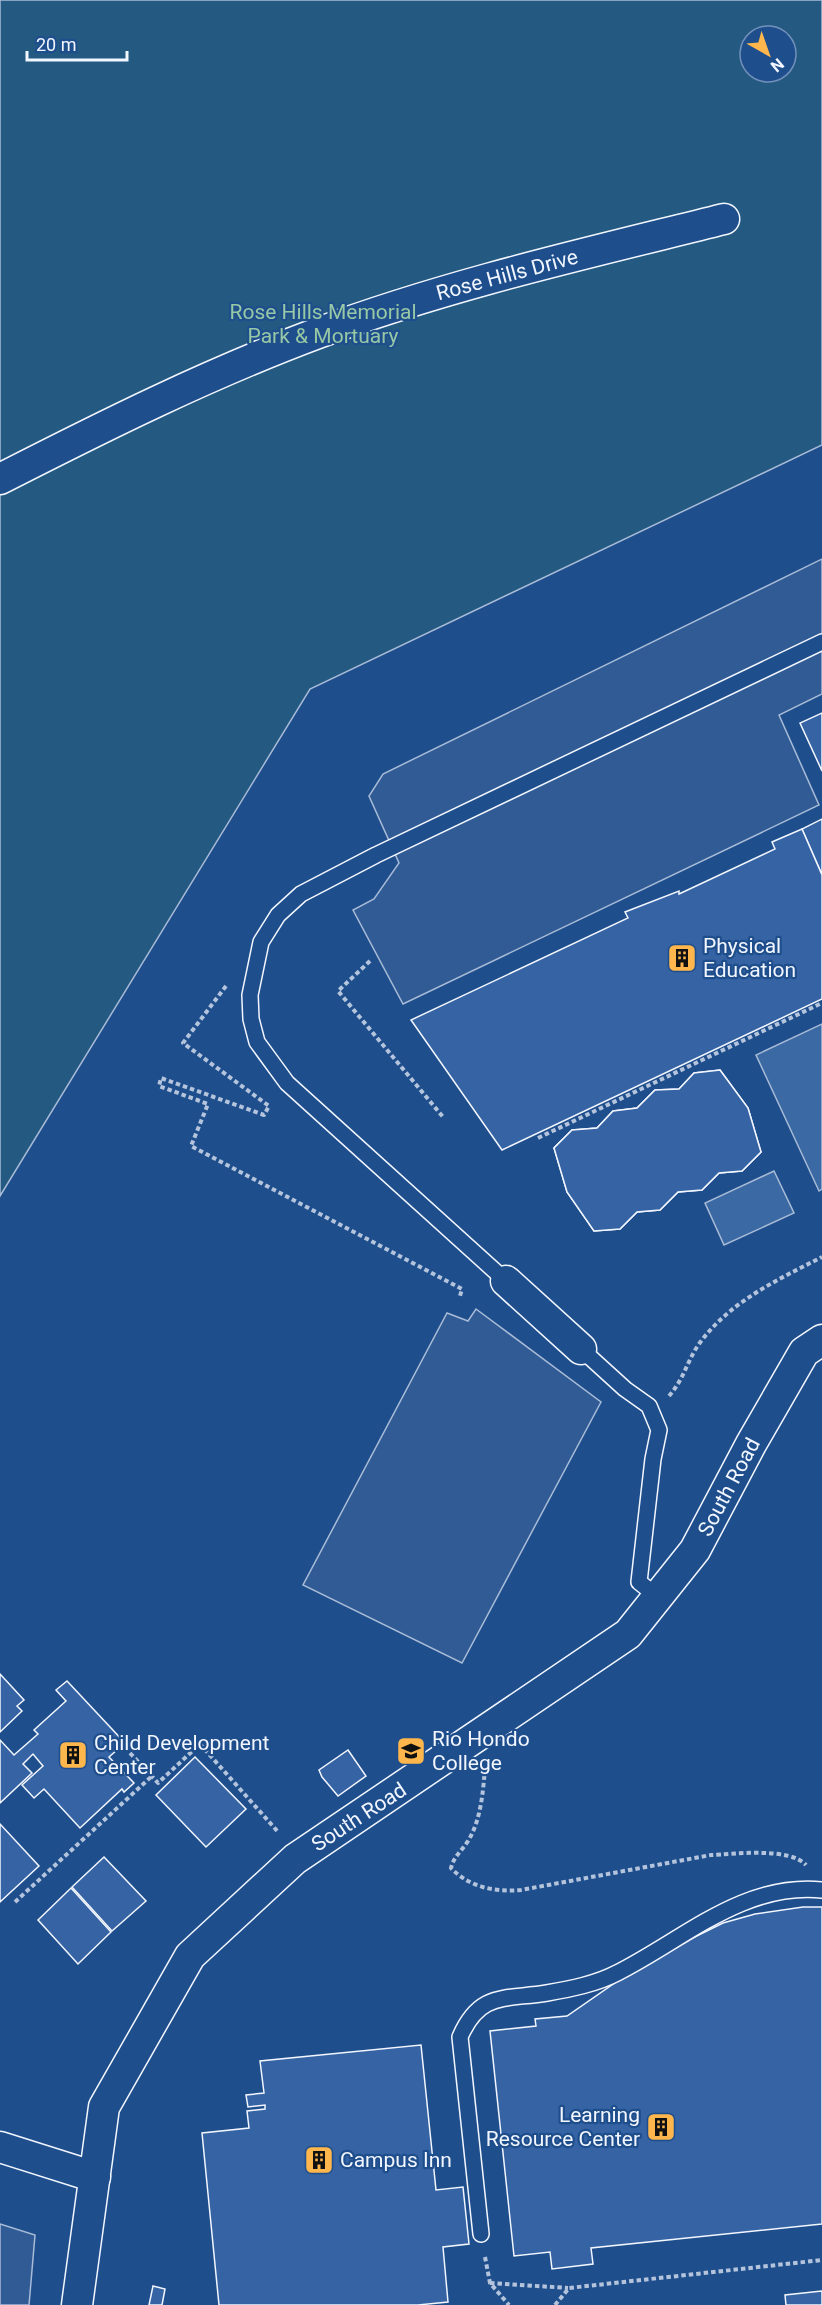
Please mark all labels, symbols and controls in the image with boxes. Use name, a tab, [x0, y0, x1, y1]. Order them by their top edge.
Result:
scale bar	[27, 24, 128, 62]
north arrow	[738, 24, 798, 84]
text: 20 m	[36, 34, 76, 55]
text: N	[767, 54, 788, 76]
street label: Rose Hills Drive	[434, 245, 580, 305]
park label: Rose Hills Memorial Park & Mortuary	[229, 300, 417, 348]
place label: Physical Education	[703, 934, 796, 982]
building icon: Physical Education	[666, 942, 698, 974]
street label: South Road	[693, 1434, 765, 1540]
place label: Rio Hondo College	[432, 1727, 530, 1775]
place label: Child Development Center	[94, 1731, 269, 1779]
school or university icon: Rio Hondo College	[395, 1735, 427, 1767]
building icon: Child Development Center	[57, 1739, 89, 1771]
street label: South Road	[307, 1778, 411, 1856]
place label: Learning Resource Center	[486, 2103, 640, 2151]
building icon: Learning Resource Center	[645, 2111, 677, 2143]
building icon: Campus Inn	[303, 2144, 335, 2176]
place label: Campus Inn	[340, 2148, 452, 2172]

